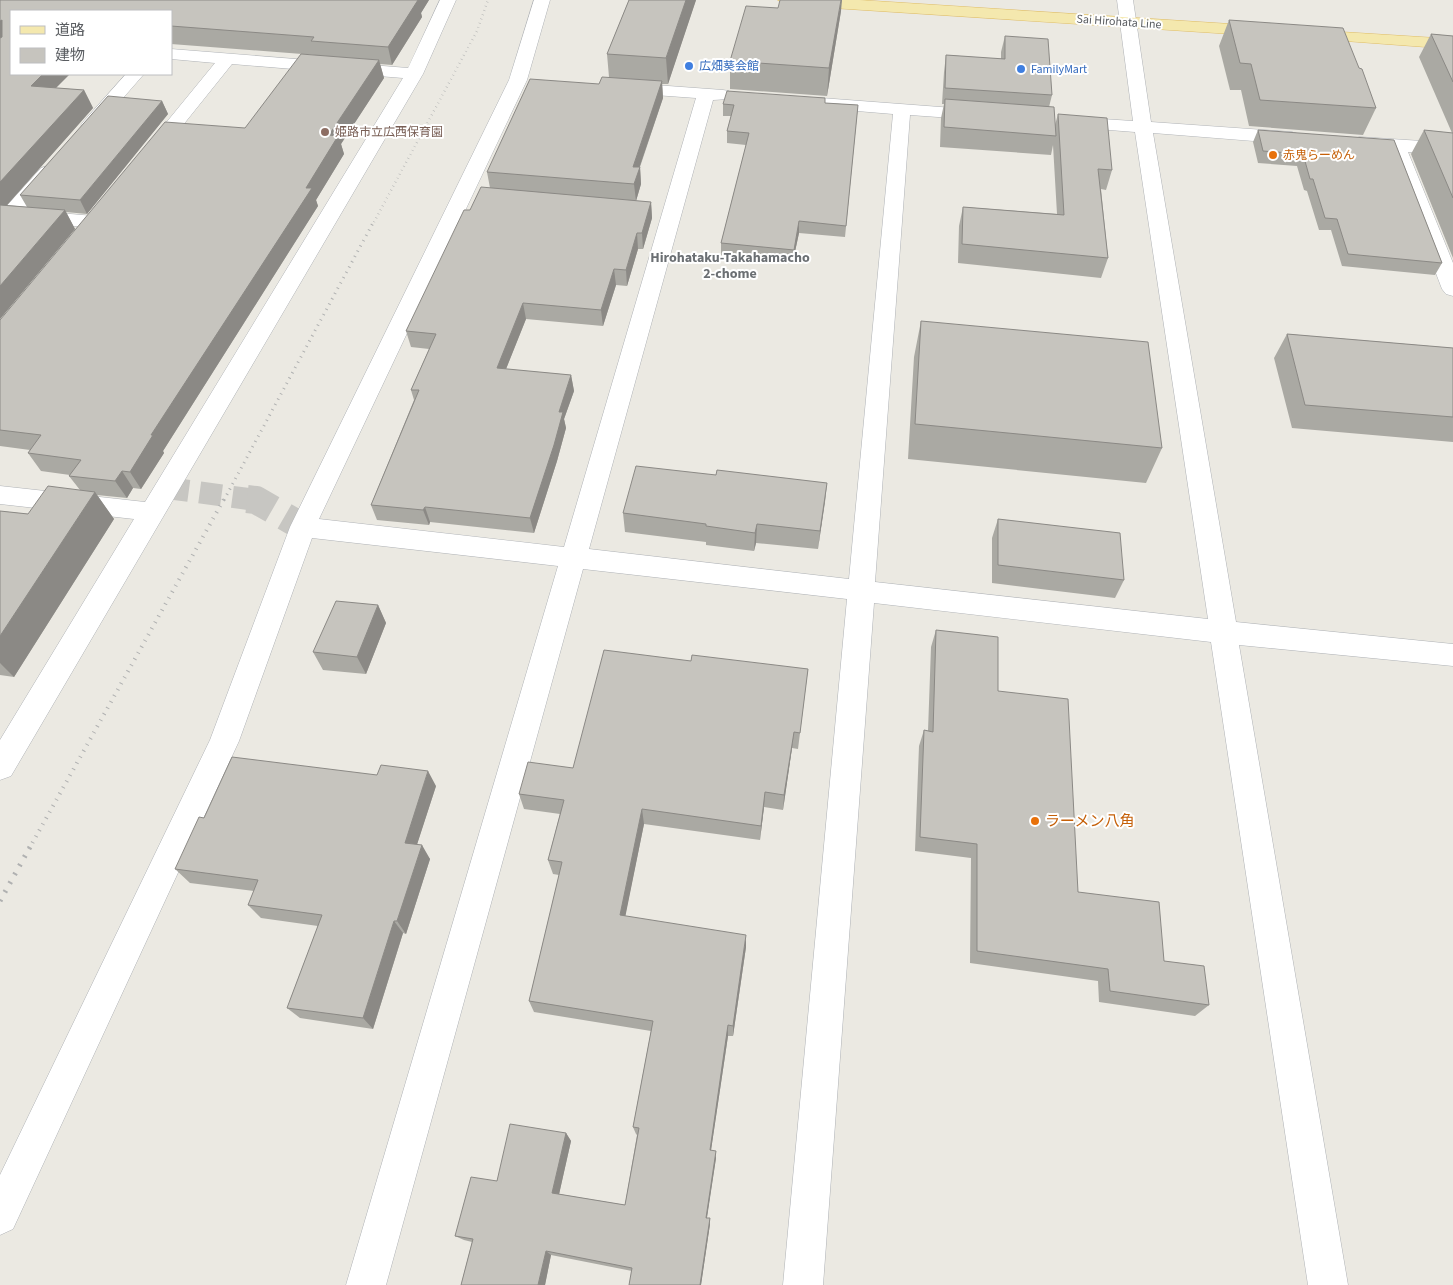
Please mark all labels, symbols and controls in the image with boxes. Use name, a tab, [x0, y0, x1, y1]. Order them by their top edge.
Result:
legend	[10, 10, 172, 75]
street label: Sai Hirohata Line	[1076, 11, 1162, 33]
text: 道路	[55, 20, 85, 41]
text: 建物	[55, 45, 85, 66]
place label: 広畑葵会館	[699, 58, 759, 75]
marker: 広畑葵会館	[683, 60, 695, 72]
place label: FamilyMart	[1031, 61, 1087, 78]
marker: FamilyMart	[1015, 63, 1027, 75]
place label: 姫路市立広西保育園	[335, 124, 443, 141]
marker: 姫路市立広西保育園	[319, 126, 331, 138]
place label: 赤鬼らーめん	[1283, 147, 1355, 164]
marker: 赤鬼らーめん	[1267, 149, 1279, 161]
district label: Hirohataku-Takahamacho 2-chome	[650, 248, 810, 284]
place label: ラーメン八角	[1045, 811, 1134, 832]
marker: ラーメン八角	[1029, 815, 1041, 827]

